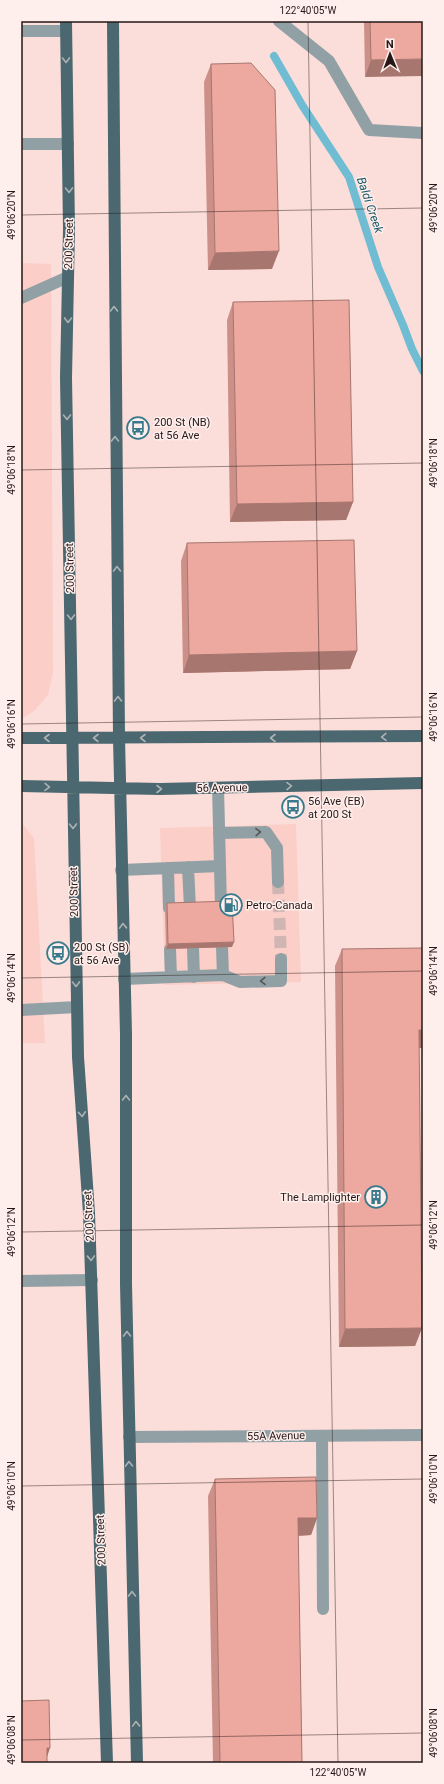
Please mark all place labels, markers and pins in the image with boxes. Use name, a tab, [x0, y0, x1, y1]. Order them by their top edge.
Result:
bus stop icon: 200 St (NB) at 56 Ave	[125, 415, 151, 441]
place label: 200 St (NB) at 56 Ave	[154, 416, 211, 442]
bus stop icon: 56 Ave (EB) at 200 St	[280, 794, 306, 820]
place label: 56 Ave (EB) at 200 St	[308, 795, 365, 821]
fuel station icon: Petro-Canada	[218, 892, 244, 918]
place label: Petro-Canada	[246, 899, 313, 912]
bus stop icon: 200 St (SB) at 56 Ave	[45, 940, 71, 966]
place label: 200 St (SB) at 56 Ave	[74, 941, 129, 967]
building icon: The Lamplighter	[363, 1184, 389, 1210]
place label: The Lamplighter	[280, 1191, 360, 1204]

